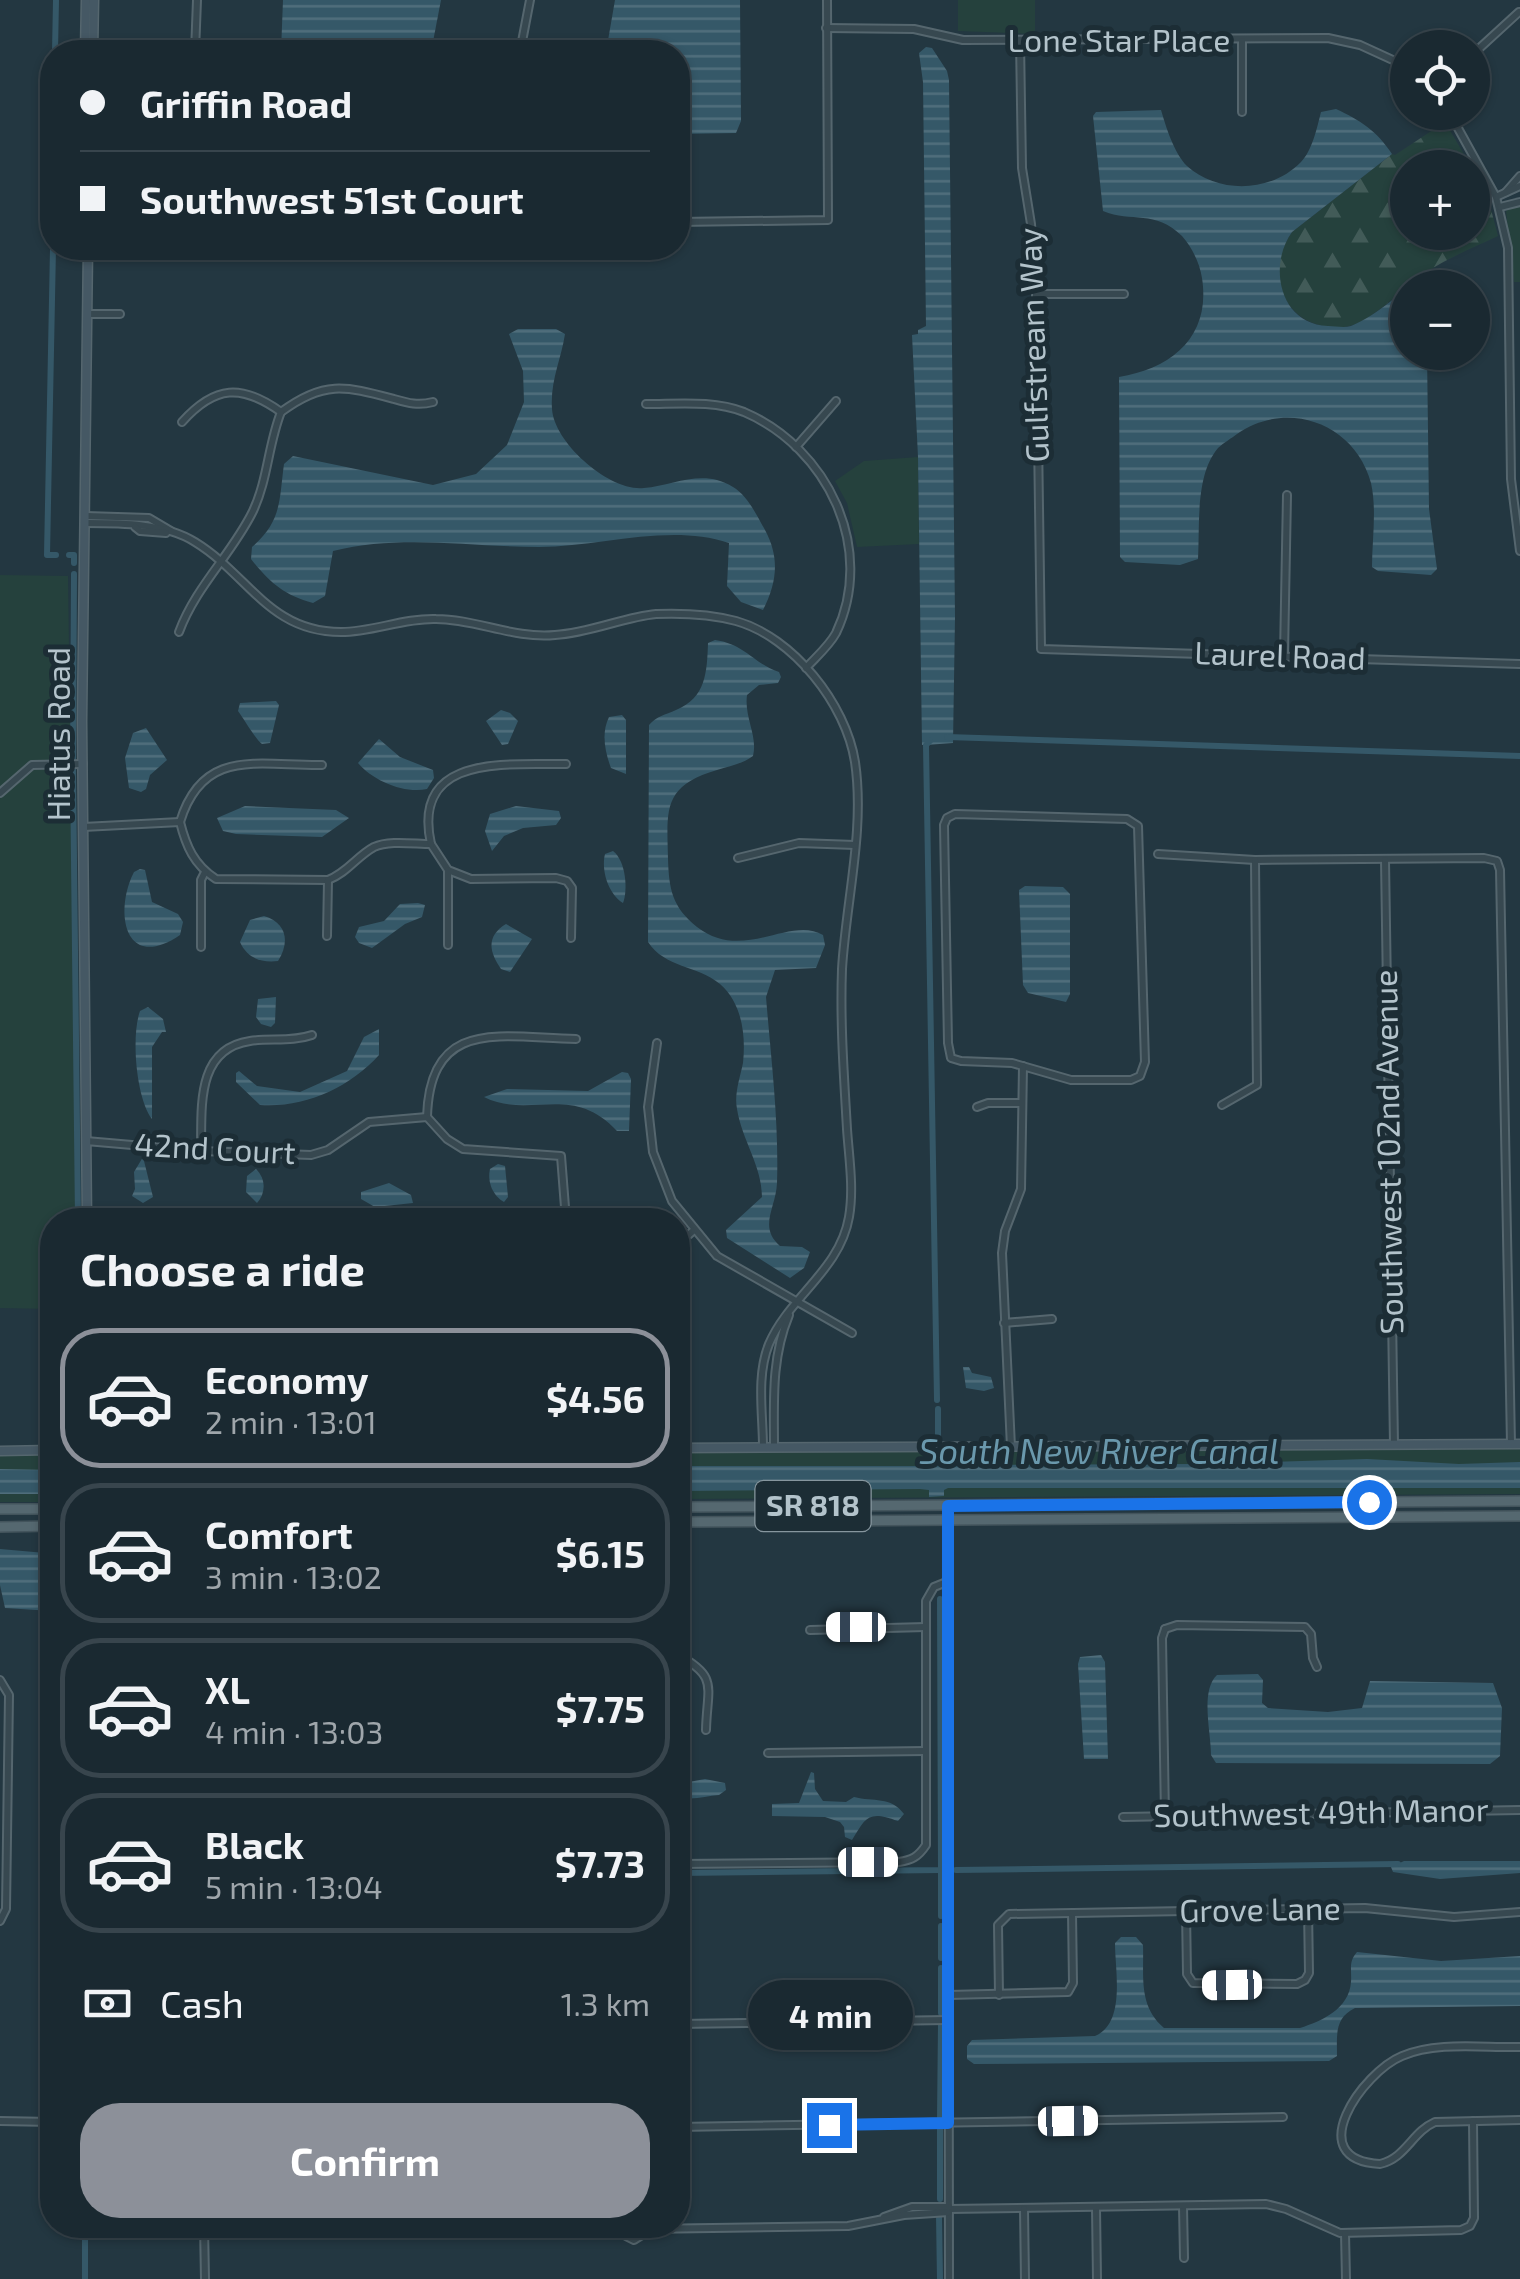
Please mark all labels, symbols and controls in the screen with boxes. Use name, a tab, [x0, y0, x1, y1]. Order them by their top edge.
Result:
street label: Lone Star Place	[1008, 20, 1230, 58]
map controls	[1390, 30, 1490, 370]
button: locate	[1390, 30, 1490, 130]
text: Griffin Road	[140, 80, 352, 126]
button: +	[1390, 150, 1490, 250]
text: Southwest 51st Court	[140, 176, 524, 222]
street label: Gulfstream Way	[1009, 227, 1055, 463]
button: −	[1390, 270, 1490, 370]
street label: Laurel Road	[1194, 632, 1366, 676]
street label: Hiatus Road	[38, 647, 76, 821]
street label: Southwest 102nd Avenue	[1365, 969, 1409, 1335]
street label: 42nd Court	[134, 1124, 297, 1170]
text: Choose a ride	[80, 1241, 365, 1295]
icon: car	[85, 1353, 175, 1443]
text: Economy	[205, 1356, 369, 1402]
text: $4.56	[546, 1375, 645, 1421]
text: 2 min · 13:01	[205, 1402, 377, 1440]
water label: South New River Canal	[919, 1429, 1279, 1471]
route start	[1347, 1480, 1392, 1525]
road number: SR 818	[756, 1481, 870, 1531]
icon: car	[85, 1508, 175, 1598]
text: Comfort	[205, 1511, 353, 1557]
text: $6.15	[556, 1530, 645, 1576]
text: 3 min · 13:02	[205, 1557, 382, 1595]
car	[826, 1612, 886, 1642]
icon: car	[85, 1663, 175, 1753]
text: XL	[205, 1666, 250, 1712]
text: $7.75	[555, 1685, 645, 1731]
text: 4 min · 13:03	[205, 1712, 383, 1750]
street label: Southwest 49th Manor	[1153, 1789, 1489, 1833]
icon: car	[85, 1818, 175, 1908]
text: Black	[205, 1821, 304, 1867]
text: $7.73	[555, 1840, 645, 1886]
car	[838, 1847, 898, 1877]
text: 5 min · 13:04	[205, 1867, 383, 1905]
street label: Grove Lane	[1179, 1888, 1341, 1928]
car	[1202, 1969, 1262, 2001]
icon: cash	[80, 1976, 135, 2031]
text: Cash	[160, 1980, 244, 2026]
callout: 4 min	[746, 1980, 912, 2050]
text: 1.3 km	[561, 1984, 650, 2022]
text: 4 min	[789, 1996, 872, 2034]
button: Confirm	[80, 2103, 650, 2218]
route end	[807, 2103, 852, 2148]
car	[1038, 2105, 1098, 2137]

